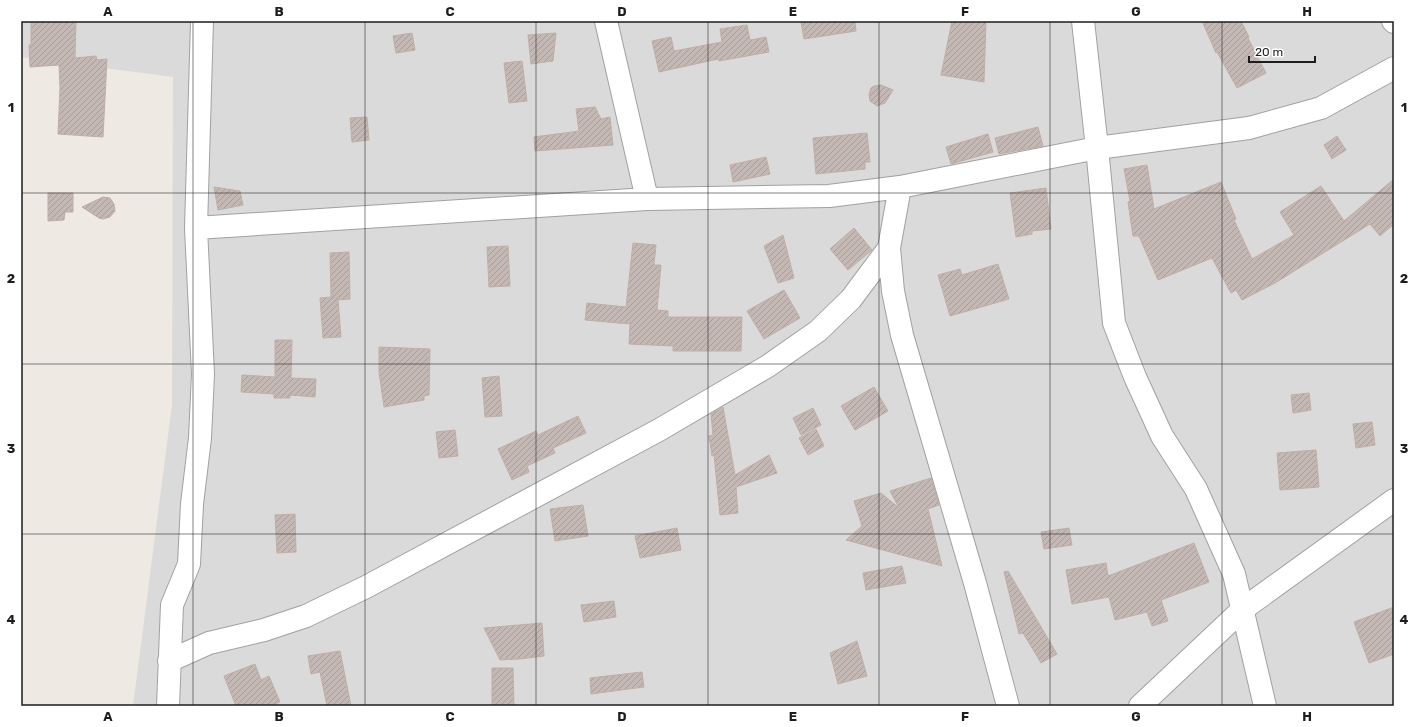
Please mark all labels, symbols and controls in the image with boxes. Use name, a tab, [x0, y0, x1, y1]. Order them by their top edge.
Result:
text: A	[103, 4, 113, 19]
text: B	[274, 4, 284, 19]
text: C	[445, 4, 455, 19]
text: D	[617, 4, 627, 19]
text: E	[789, 4, 797, 19]
text: F	[961, 4, 969, 19]
text: G	[1131, 4, 1141, 19]
text: H	[1302, 4, 1312, 19]
scale bar	[1249, 38, 1315, 64]
text: 20 m	[1255, 45, 1283, 59]
text: 1	[8, 100, 14, 115]
text: 1	[1401, 100, 1407, 115]
text: 2	[7, 271, 15, 286]
text: 2	[1400, 271, 1408, 286]
text: 3	[7, 441, 16, 456]
text: 3	[1400, 441, 1409, 456]
text: 4	[7, 612, 16, 627]
text: 4	[1400, 612, 1409, 627]
text: A	[103, 709, 113, 724]
text: B	[274, 709, 284, 724]
text: C	[445, 709, 455, 724]
text: D	[617, 709, 627, 724]
text: E	[789, 709, 797, 724]
text: F	[961, 709, 969, 724]
text: G	[1131, 709, 1141, 724]
text: H	[1302, 709, 1312, 724]

